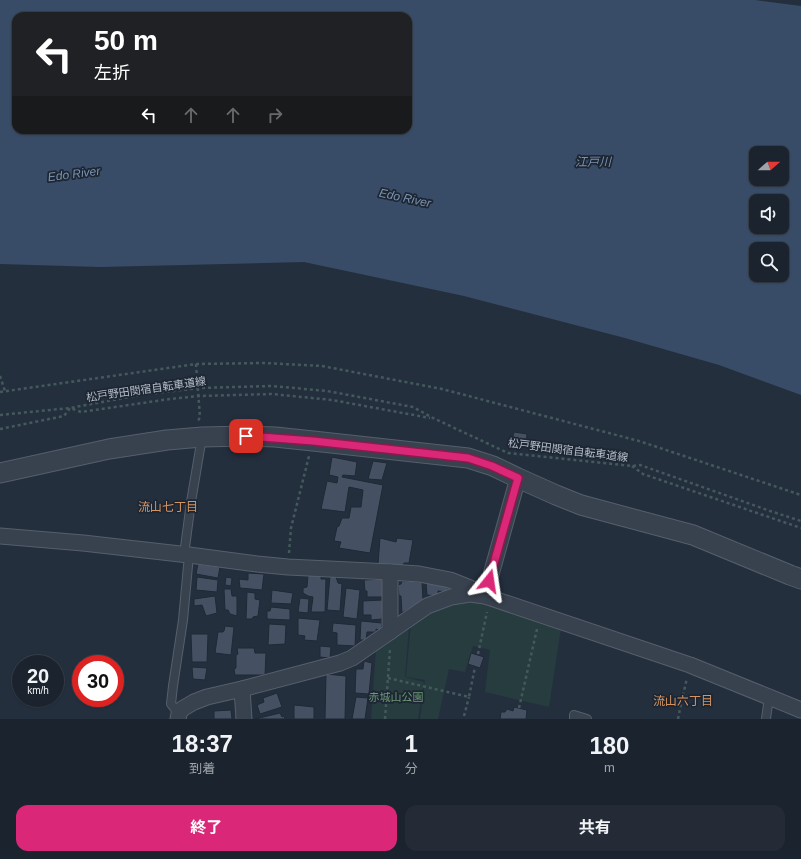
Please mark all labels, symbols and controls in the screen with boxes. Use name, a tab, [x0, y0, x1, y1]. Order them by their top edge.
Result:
text: 50 m	[94, 25, 158, 56]
icon: left	[28, 28, 80, 80]
text: 左折	[94, 63, 130, 83]
icon: left	[138, 104, 160, 126]
icon: ahead	[180, 104, 202, 126]
icon: ahead	[222, 104, 244, 126]
icon: right	[264, 104, 286, 126]
north arrow	[749, 146, 789, 186]
map controls	[749, 146, 789, 282]
water label: 江戸川	[575, 155, 613, 169]
water label: Edo River	[47, 164, 102, 184]
water label: Edo River	[378, 186, 433, 211]
button: sound	[749, 194, 789, 234]
button: search	[749, 242, 789, 282]
street label: 松戸野田関宿自転車道線	[85, 375, 207, 403]
pin	[229, 419, 263, 453]
icon: arrive	[235, 425, 257, 447]
street label: 松戸野田関宿自転車道線	[507, 437, 629, 463]
district label: 流山七丁目	[138, 500, 198, 514]
position arrow	[468, 560, 510, 602]
speed limit sign: 30	[72, 655, 124, 707]
text: 20	[27, 665, 49, 687]
text: km/h	[27, 685, 49, 696]
park label: 赤城山公園	[369, 691, 424, 703]
district label: 流山六丁目	[653, 694, 713, 708]
text: 18:37	[172, 730, 233, 757]
text: 1	[404, 730, 418, 757]
text: 180	[589, 732, 629, 759]
text: m	[604, 760, 615, 775]
text: 到着	[189, 761, 215, 776]
text: 分	[405, 761, 418, 776]
button: 終了	[16, 805, 397, 851]
button: 共有	[405, 805, 785, 851]

